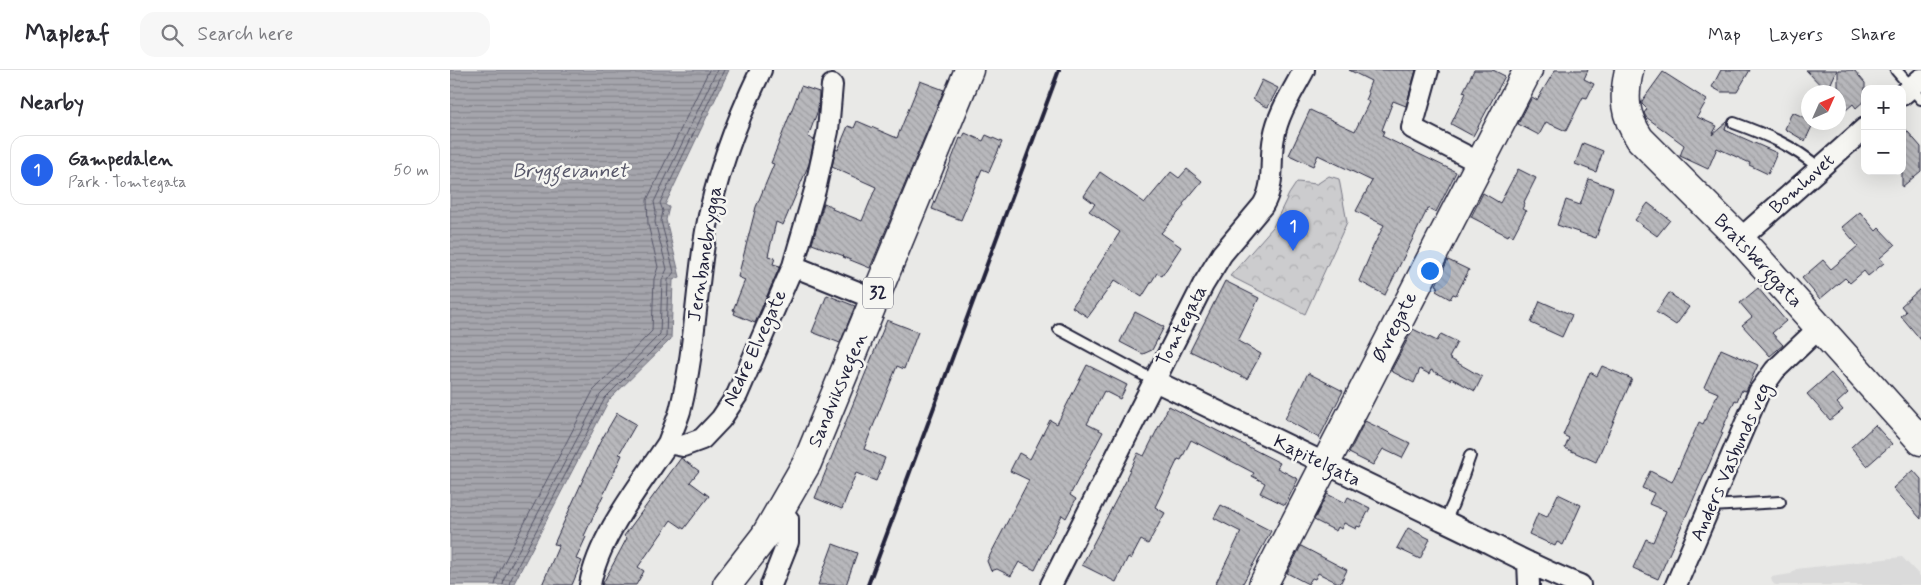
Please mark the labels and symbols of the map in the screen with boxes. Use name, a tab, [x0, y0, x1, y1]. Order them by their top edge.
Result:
north arrow	[1801, 85, 1846, 130]
street label: Bomhovet	[1764, 148, 1840, 220]
water label: Bryggevannet	[512, 158, 630, 187]
street label: Jernbanebrygga	[682, 185, 730, 324]
street label: Bratsberggata	[1706, 209, 1808, 315]
pin: 1	[1277, 210, 1309, 251]
your location	[1417, 258, 1443, 284]
road number: 32	[863, 278, 893, 308]
street label: Tomtegata	[1151, 281, 1214, 371]
street label: Nedre Elvegate	[717, 286, 795, 411]
street label: Øvregate	[1367, 288, 1425, 367]
street label: Sandviksvegen	[802, 328, 876, 453]
street label: Anders Vasbunds veg	[1685, 379, 1779, 546]
street label: Kapitelgata	[1268, 429, 1365, 496]

